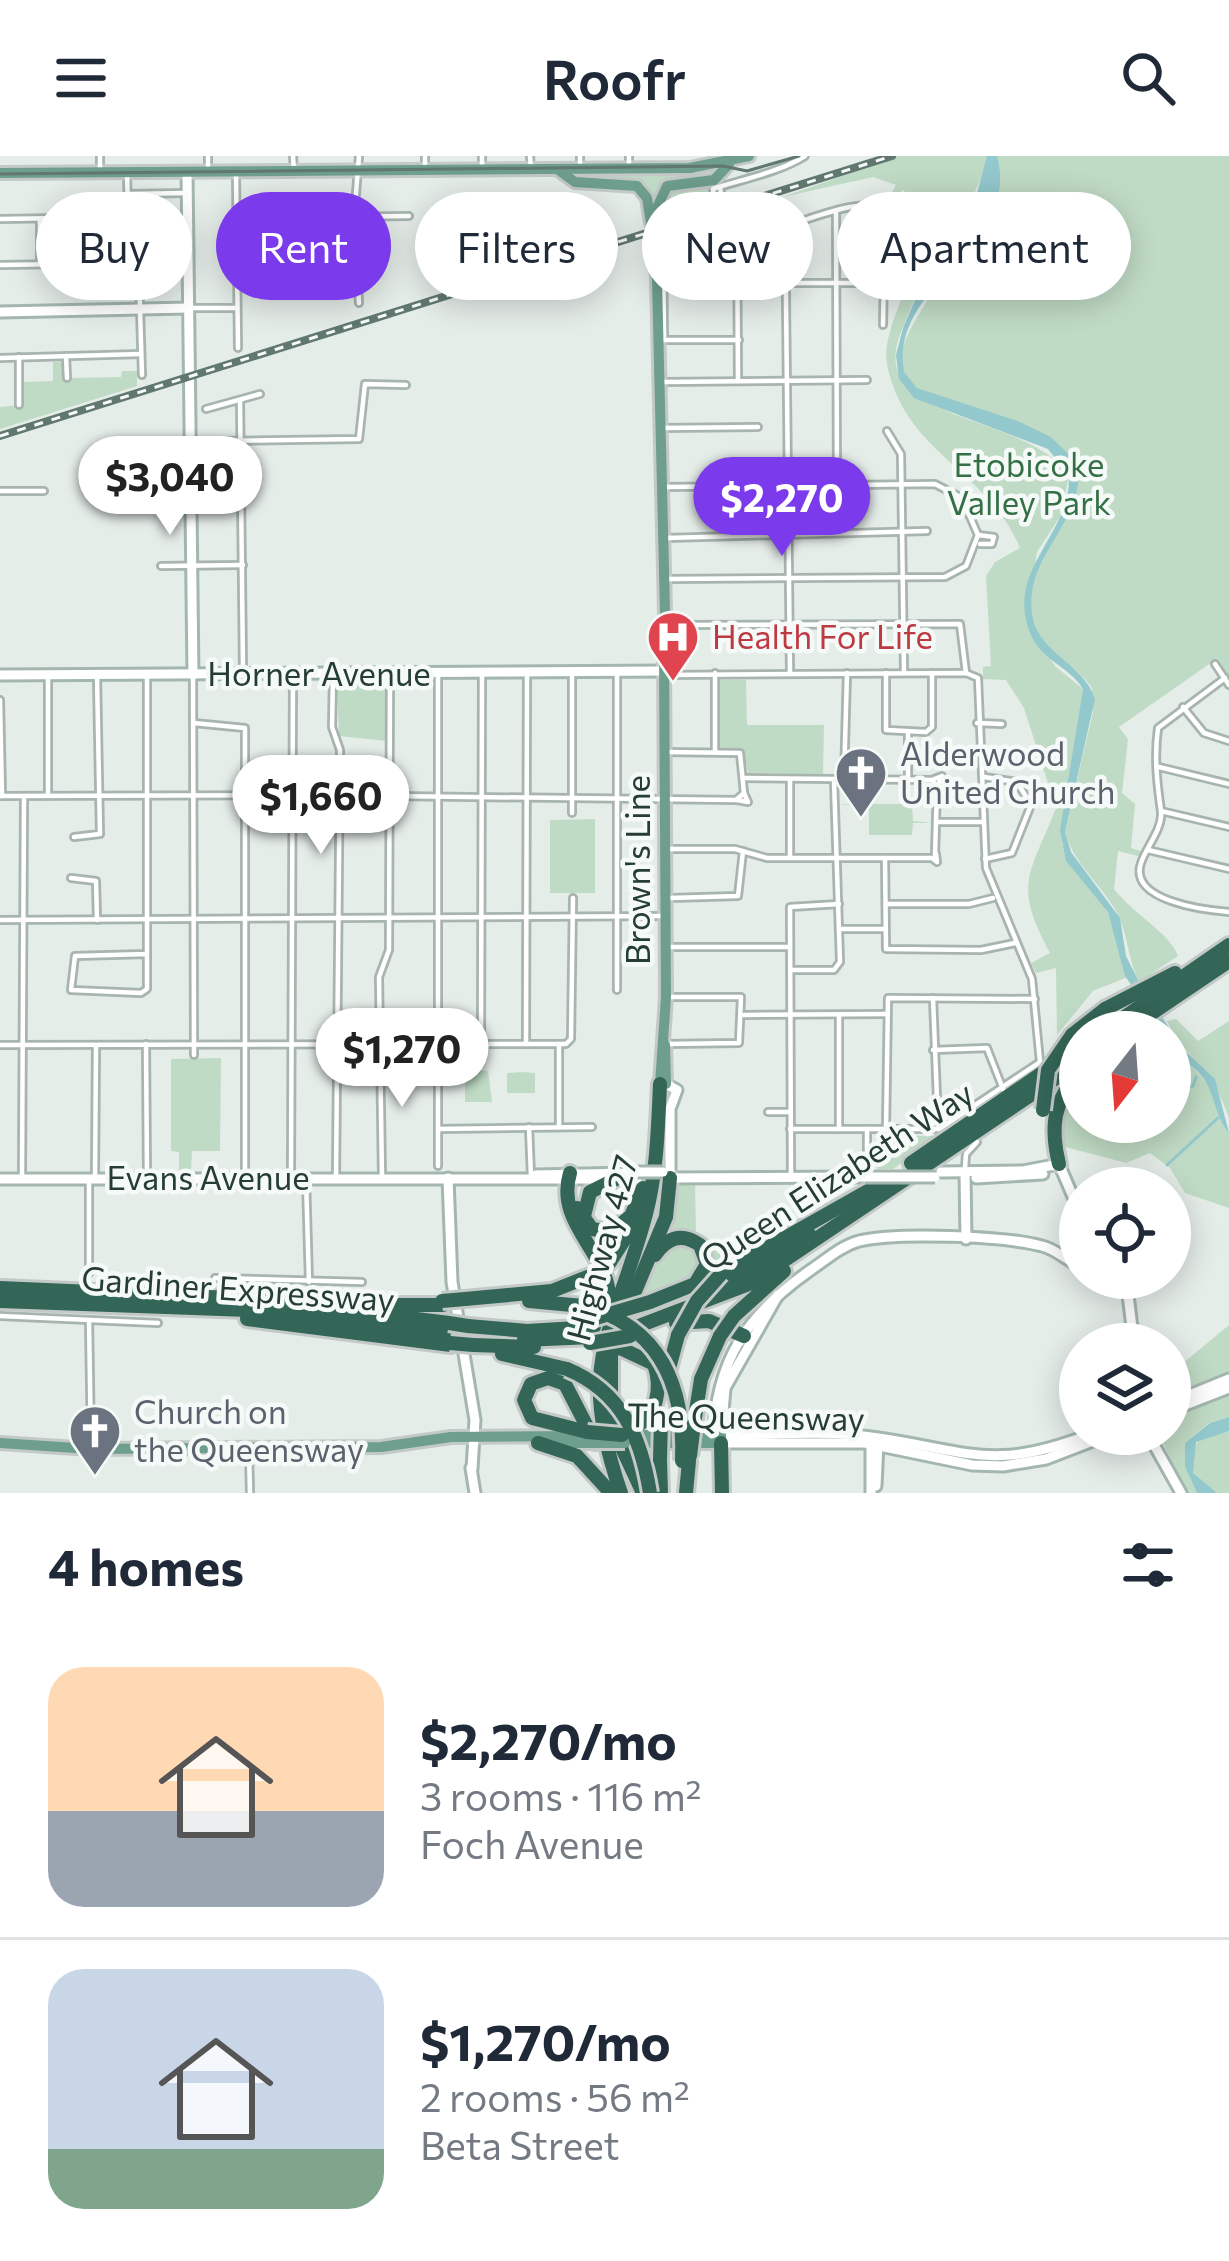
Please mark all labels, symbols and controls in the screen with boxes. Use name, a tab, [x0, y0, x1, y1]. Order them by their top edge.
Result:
icon: menu	[48, 45, 114, 111]
text: Roofr	[543, 45, 686, 111]
icon: search	[1115, 45, 1181, 111]
chip: Buy	[36, 192, 192, 300]
chip: Rent	[216, 192, 391, 300]
chip: Filters	[415, 192, 618, 300]
chip: New	[642, 192, 813, 300]
chip: Apartment	[837, 192, 1131, 300]
pin: $3,040	[72, 436, 268, 538]
park label: Etobicoke Valley Park	[947, 443, 1111, 522]
text: $3,040	[105, 451, 235, 499]
pin: $2,270	[684, 457, 880, 559]
text: $2,270	[720, 472, 844, 520]
hospital icon: Health For Life	[645, 609, 701, 683]
place label: Health For Life	[712, 615, 933, 656]
street label: Horner Avenue	[207, 652, 431, 693]
place label: Alderwood United Church	[900, 732, 1115, 811]
church icon: Alderwood United Church	[833, 745, 889, 819]
pin: $1,660	[223, 755, 419, 857]
text: $1,660	[259, 770, 383, 818]
street label: Brown's Line	[616, 775, 657, 965]
pin: $1,270	[304, 1008, 500, 1110]
north arrow	[1059, 1011, 1191, 1143]
map controls	[1059, 1011, 1191, 1455]
text: $1,270	[343, 1023, 461, 1071]
street label: Queen Elizabeth Way	[692, 1071, 980, 1278]
street label: Highway 427	[556, 1150, 645, 1345]
street label: Evans Avenue	[106, 1156, 310, 1197]
button: locate	[1059, 1167, 1191, 1299]
street label: Gardiner Expressway	[80, 1256, 396, 1319]
button: layers	[1059, 1323, 1191, 1455]
place label: Church on the Queensway	[134, 1390, 364, 1469]
street label: The Queensway	[627, 1393, 865, 1438]
church icon: Church on the Queensway	[67, 1403, 123, 1477]
icon: filters	[1115, 1532, 1181, 1598]
text: 4 homes	[48, 1534, 244, 1597]
text: $2,270/mo	[420, 1708, 677, 1771]
icon: home	[144, 1715, 288, 1859]
text: 3 rooms · 116 m²	[420, 1771, 701, 1819]
text: Foch Avenue	[420, 1819, 644, 1867]
text: $1,270/mo	[420, 2009, 671, 2072]
icon: home	[144, 2017, 288, 2161]
text: 2 rooms · 56 m²	[420, 2072, 690, 2120]
text: Beta Street	[420, 2120, 620, 2168]

